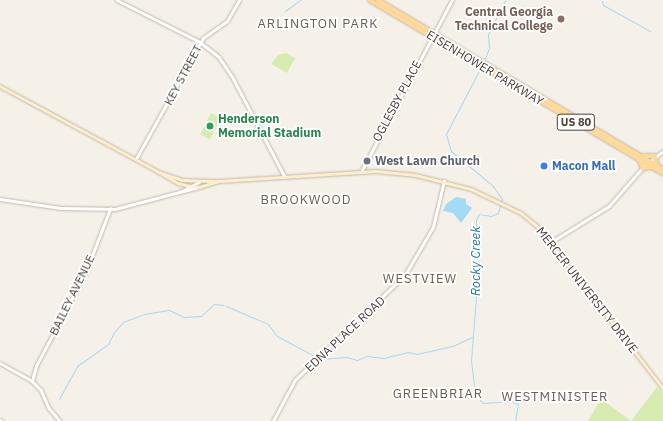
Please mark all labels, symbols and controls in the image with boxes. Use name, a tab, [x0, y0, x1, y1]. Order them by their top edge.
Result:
place label: Central Georgia Technical College	[455, 5, 553, 33]
marker: Central Georgia Technical College	[556, 14, 566, 24]
district label: ARLINGTON PARK	[258, 16, 378, 32]
street label: EISENHOWER PARKWAY	[424, 27, 546, 109]
street label: KEY STREET	[161, 42, 205, 108]
street label: OGLESBY PLACE	[370, 58, 424, 144]
place label: Henderson Memorial Stadium	[218, 112, 321, 140]
road number: US 80	[556, 113, 596, 131]
marker: Henderson Memorial Stadium	[205, 121, 215, 131]
place label: West Lawn Church	[375, 154, 480, 168]
marker: West Lawn Church	[362, 156, 372, 166]
place label: Macon Mall	[552, 159, 615, 173]
marker: Macon Mall	[539, 161, 549, 171]
district label: BROOKWOOD	[261, 192, 351, 208]
street label: MERCER UNIVERSITY DRIVE	[533, 224, 641, 356]
water label: Rocky Creek	[468, 226, 484, 296]
street label: BAILEY AVENUE	[46, 252, 98, 338]
district label: WESTVIEW	[383, 271, 457, 287]
street label: EDNA PLACE ROAD	[302, 293, 388, 375]
district label: GREENBRIAR	[393, 386, 483, 402]
district label: WESTMINISTER	[502, 389, 608, 405]

